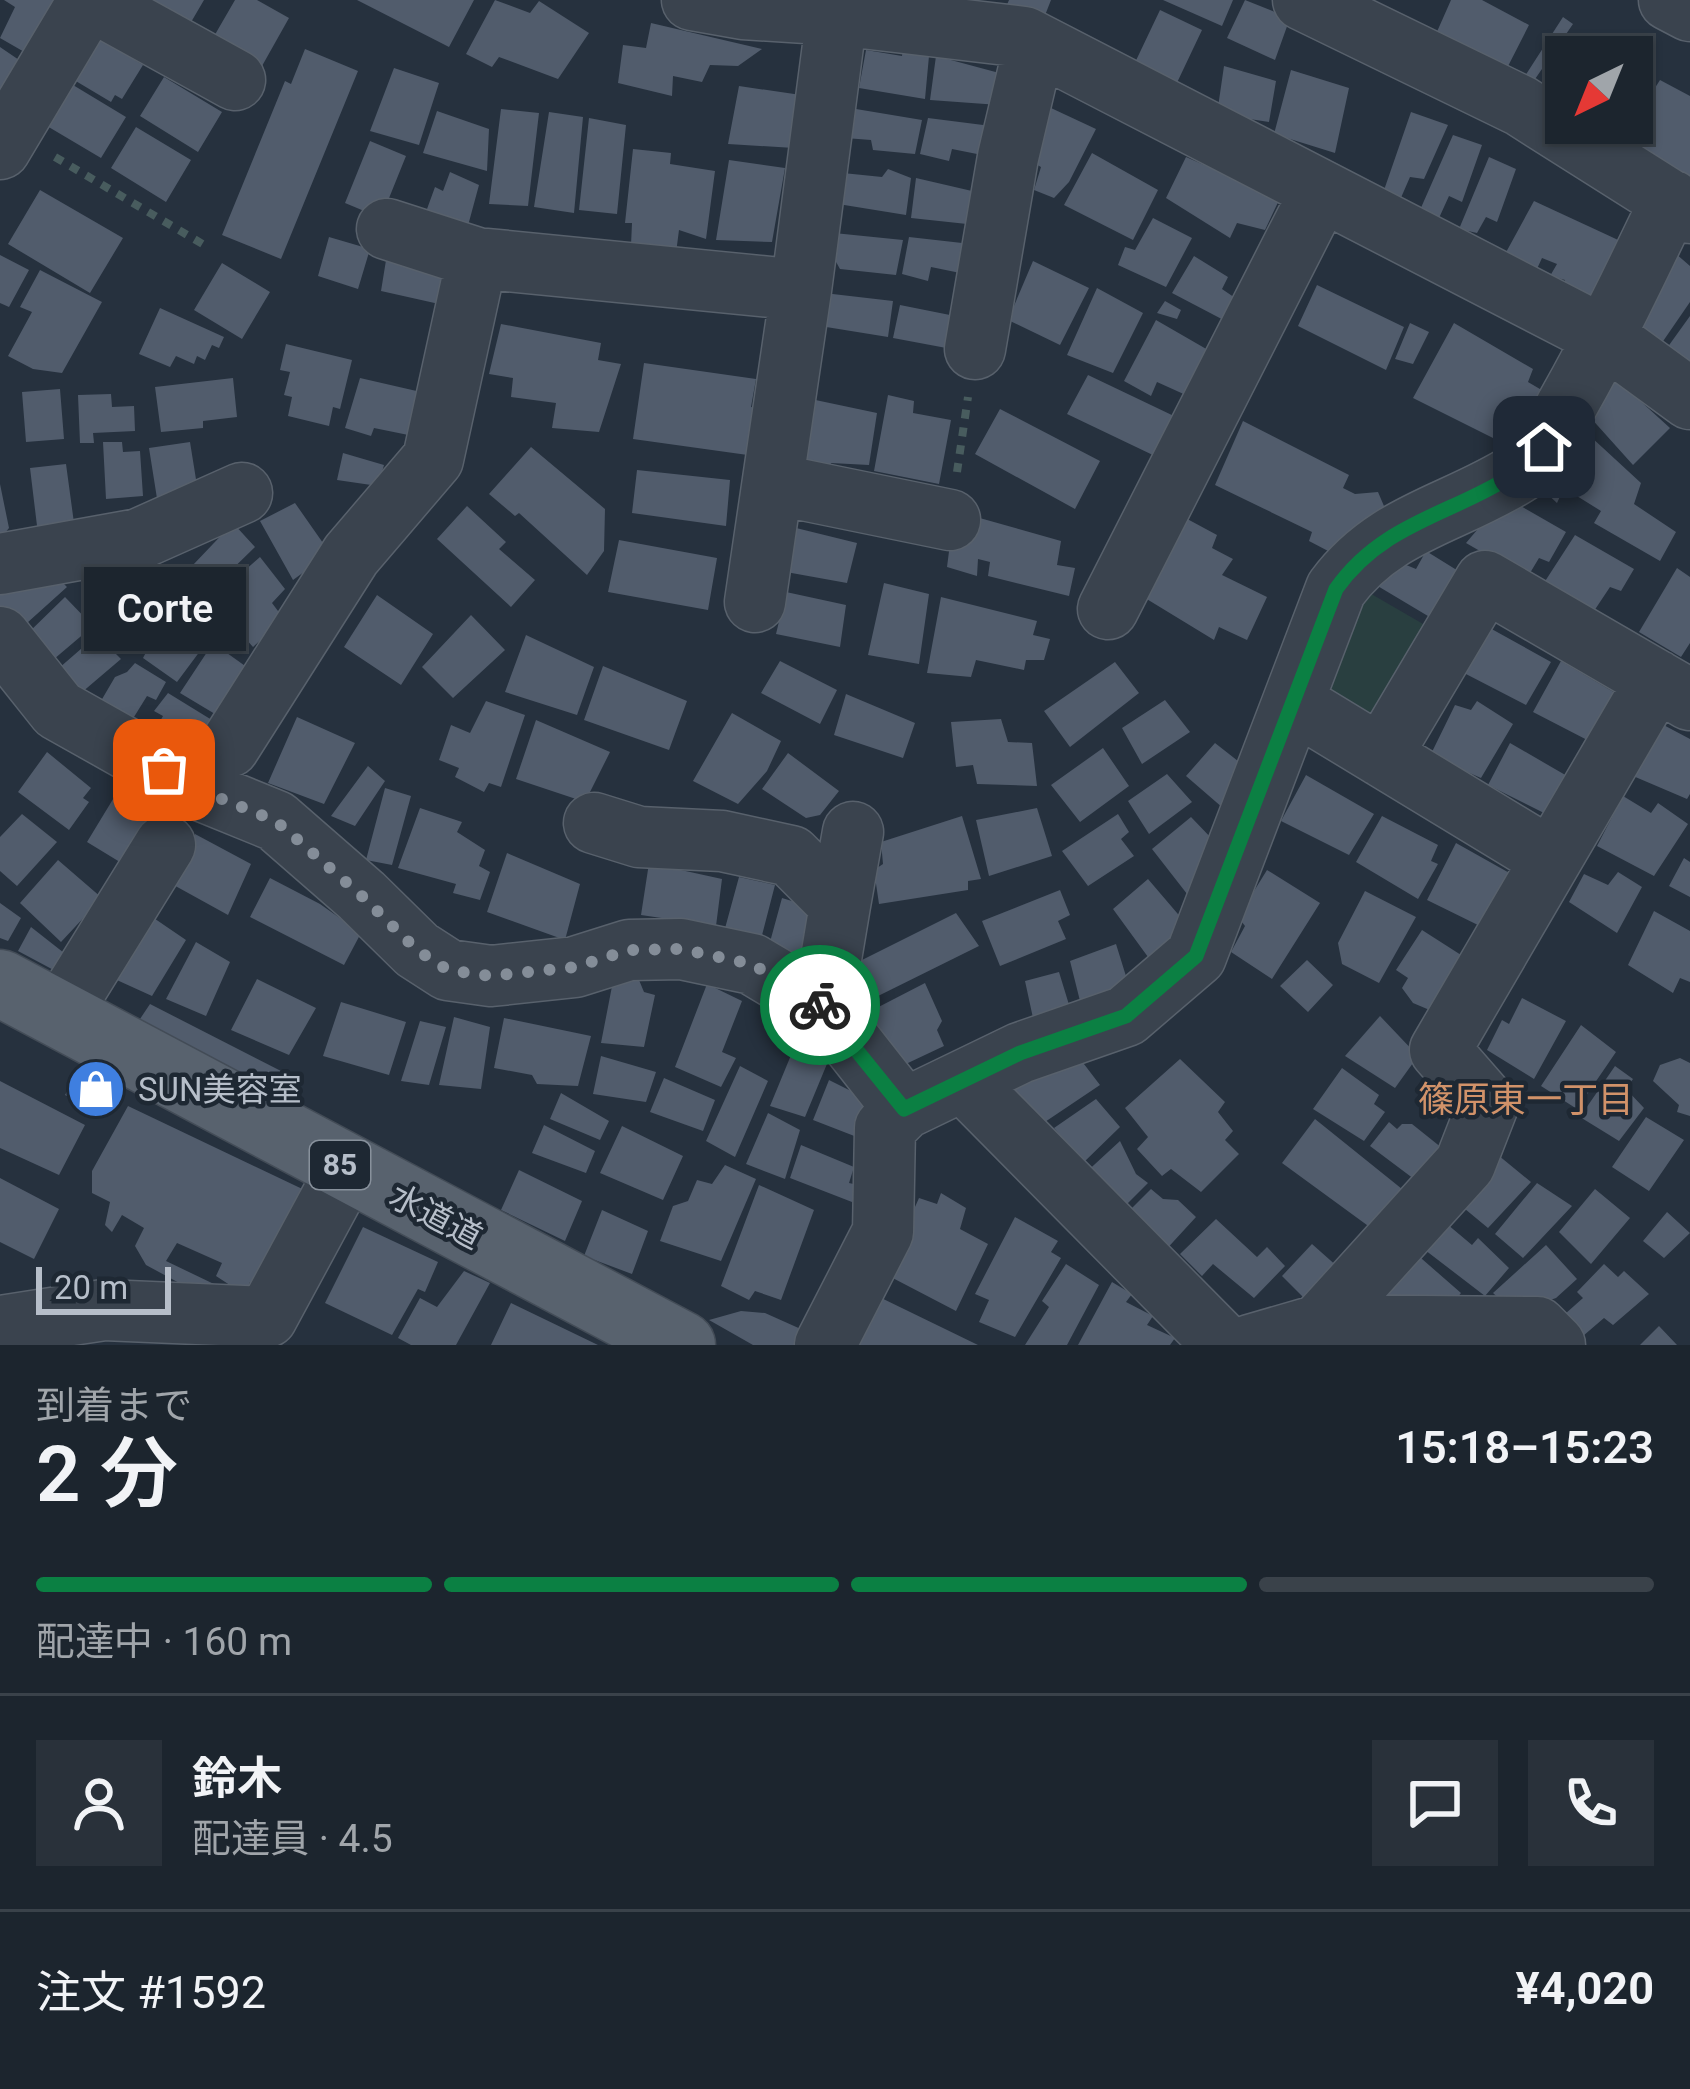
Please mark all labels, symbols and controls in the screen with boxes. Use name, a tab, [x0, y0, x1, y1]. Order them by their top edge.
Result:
north arrow	[1545, 36, 1653, 144]
map controls	[1545, 36, 1653, 144]
pin	[1493, 396, 1595, 498]
icon: home	[1511, 414, 1577, 480]
callout: Corte	[83, 566, 245, 650]
text: Corte	[117, 586, 213, 632]
pin	[113, 719, 215, 821]
icon: bag	[131, 737, 197, 803]
courier	[760, 945, 880, 1065]
icon: bike	[787, 972, 853, 1038]
shop icon: SUN美容室	[65, 1058, 127, 1120]
place label: SUN美容室	[138, 1070, 302, 1109]
district label: 篠原東一丁目	[1418, 1079, 1634, 1121]
road number: 85	[310, 1141, 370, 1189]
street label: 水道道	[383, 1176, 489, 1257]
scale bar	[36, 1261, 171, 1314]
text: 20 m	[54, 1268, 128, 1307]
text: 到着まで	[36, 1383, 192, 1429]
text: 15:18–15:23	[1395, 1421, 1654, 1474]
text: 2 分	[36, 1429, 178, 1520]
text: 配達中 · 160 m	[36, 1619, 292, 1665]
button: person	[36, 1740, 162, 1866]
button: chat	[1372, 1740, 1498, 1866]
button: phone	[1528, 1740, 1654, 1866]
text: 鈴木	[192, 1752, 282, 1805]
text: 配達員 · 4.5	[192, 1816, 393, 1862]
text: ¥4,020	[1516, 1962, 1654, 2015]
text: 注文 #1592	[36, 1966, 266, 2019]

